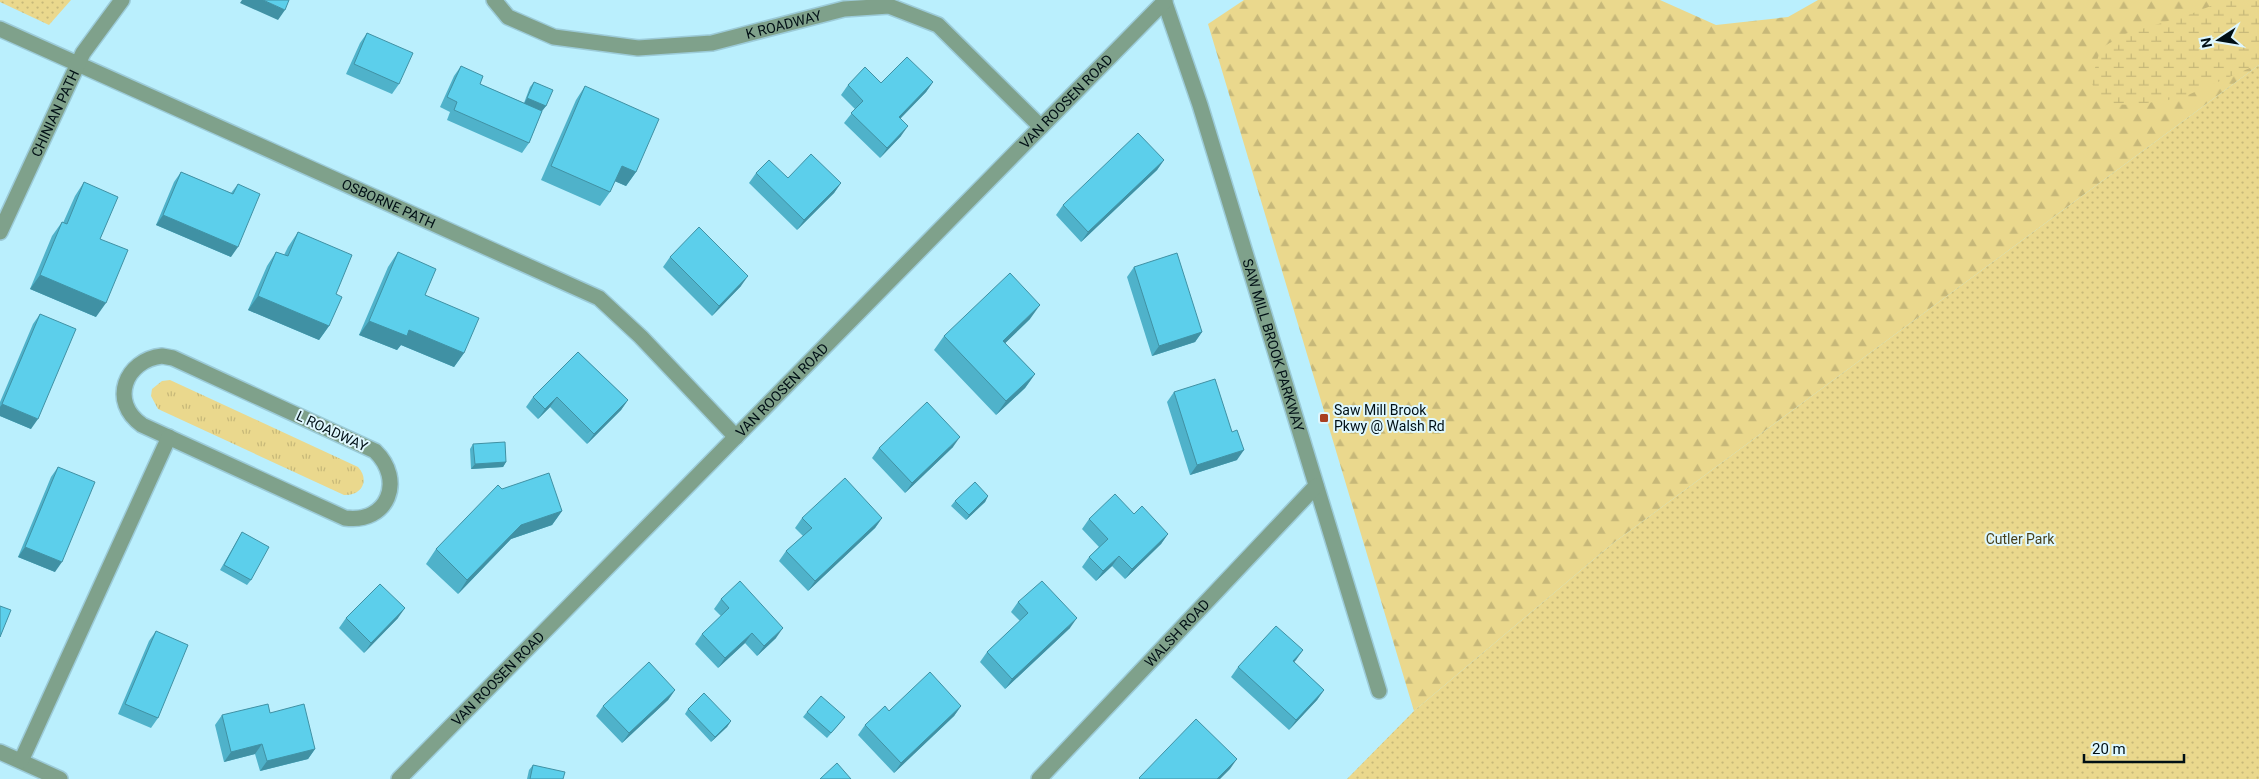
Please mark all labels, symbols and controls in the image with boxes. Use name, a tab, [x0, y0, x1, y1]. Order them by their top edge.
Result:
street label: K ROADWAY	[744, 7, 824, 42]
north arrow	[2194, 15, 2244, 65]
text: N	[2197, 36, 2215, 49]
street label: VAN ROOSEN ROAD	[1017, 51, 1116, 152]
street label: CHINIAN PATH	[28, 67, 82, 159]
street label: OSBORNE PATH	[339, 176, 438, 231]
street label: SAW MILL BROOK PARKWAY	[1239, 257, 1307, 434]
street label: VAN ROOSEN ROAD	[732, 340, 832, 440]
place label: Saw Mill Brook Pkwy @ Walsh Rd	[1334, 402, 1445, 434]
street label: L ROADWAY	[294, 408, 371, 455]
marker: Saw Mill Brook Pkwy @ Walsh Rd	[1318, 412, 1330, 424]
park label: Cutler Park	[1986, 531, 2055, 547]
street label: WALSH ROAD	[1141, 596, 1213, 670]
street label: VAN ROOSEN ROAD	[448, 628, 548, 729]
scale bar	[2084, 732, 2184, 764]
text: 20 m	[2092, 740, 2126, 758]

